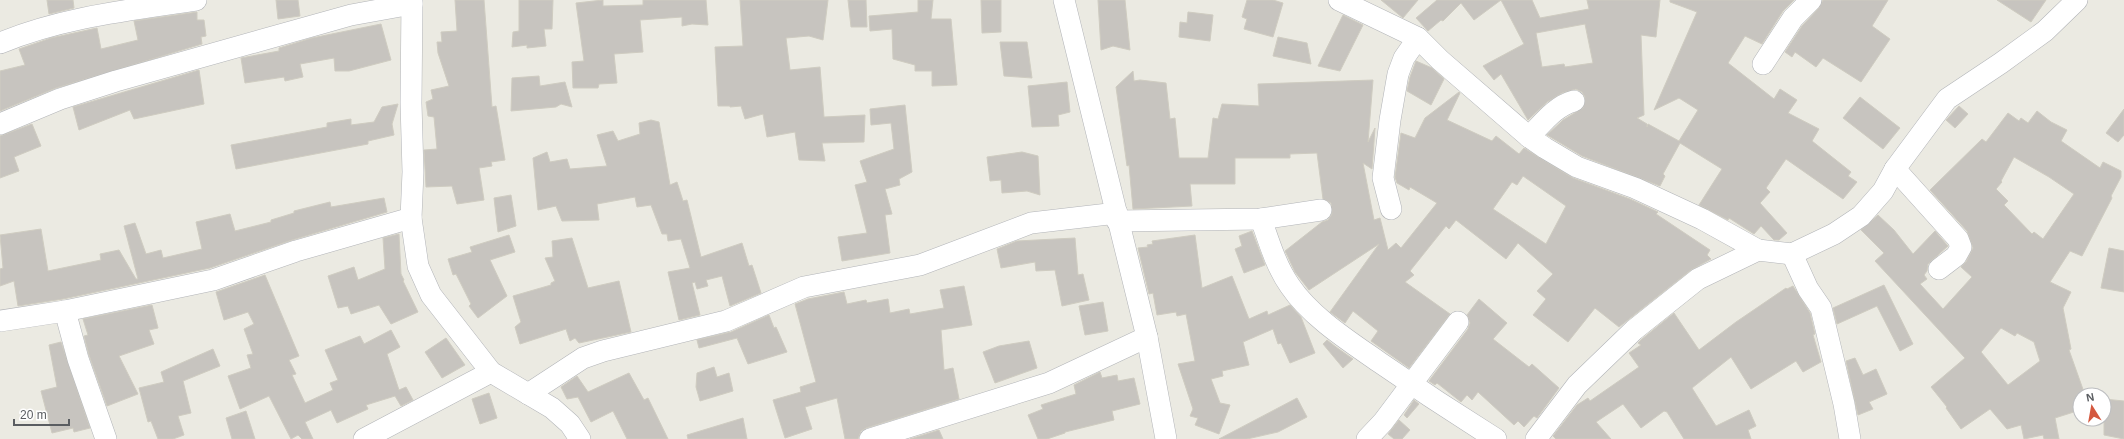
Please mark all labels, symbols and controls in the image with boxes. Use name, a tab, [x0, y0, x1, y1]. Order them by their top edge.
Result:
north arrow	[2072, 387, 2112, 427]
text: N	[2085, 391, 2095, 404]
scale bar	[14, 401, 69, 427]
text: 20 m	[20, 408, 47, 422]

